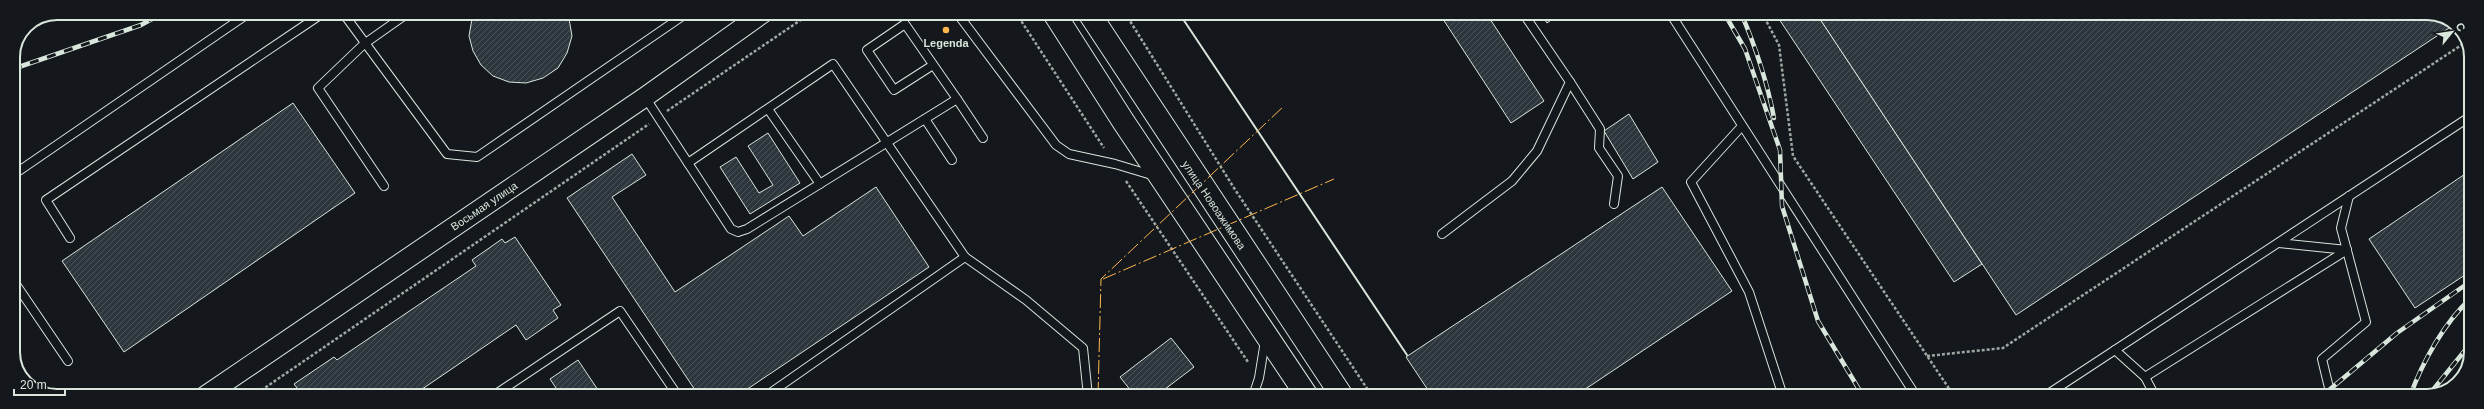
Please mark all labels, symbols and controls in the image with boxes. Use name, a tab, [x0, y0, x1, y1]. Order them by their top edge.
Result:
north arrow	[2432, 12, 2472, 52]
text: С	[2453, 21, 2468, 33]
marker: Legenda	[941, 25, 951, 35]
place label: Legenda	[923, 37, 969, 49]
street label: улица Новоажимова	[1180, 158, 1249, 252]
street label: Восьмая улица	[448, 179, 520, 233]
scale bar	[14, 371, 65, 397]
text: 20 m	[20, 378, 47, 392]

